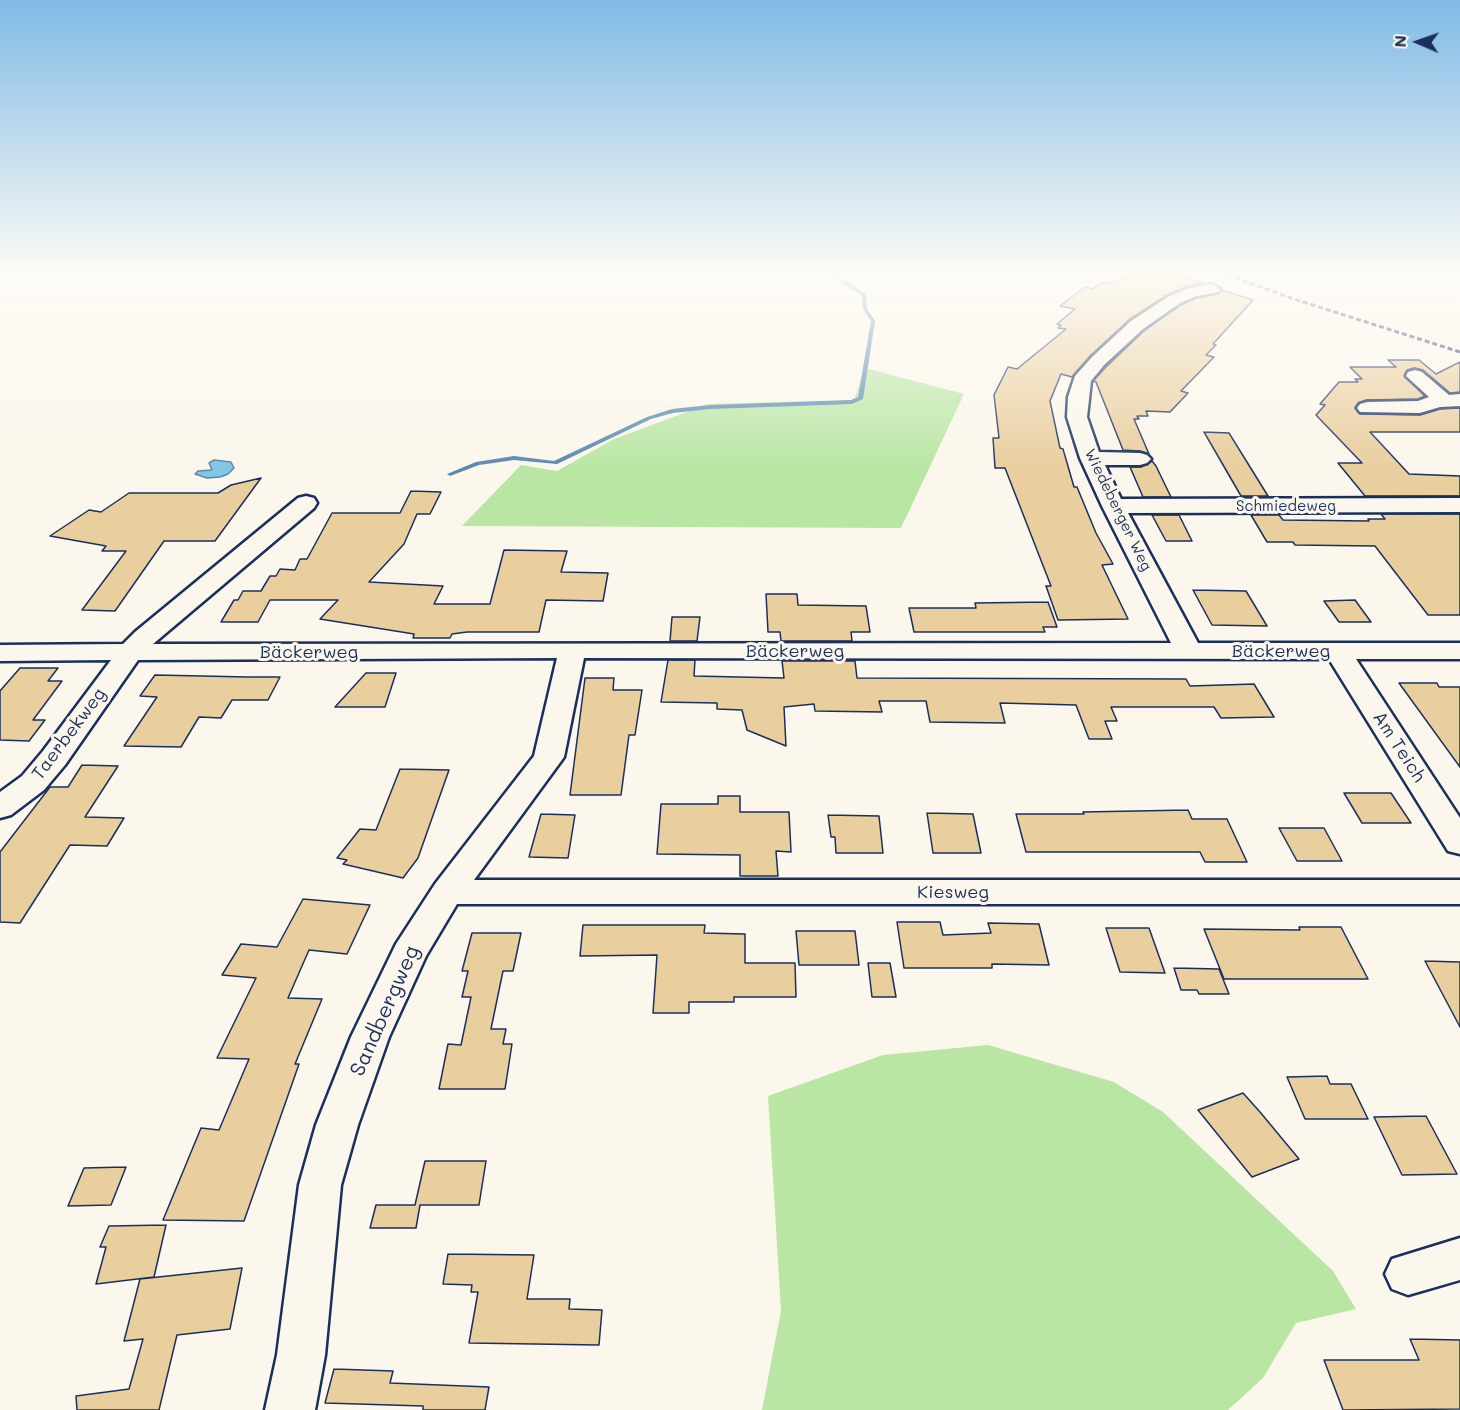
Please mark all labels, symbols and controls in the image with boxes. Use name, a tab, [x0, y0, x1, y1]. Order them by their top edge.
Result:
north arrow	[1388, 12, 1448, 72]
text: N	[1389, 35, 1410, 48]
street label: Wiedeberger Weg	[1081, 446, 1155, 574]
street label: Schmiedeweg	[1236, 497, 1336, 515]
street label: Bäckerweg	[746, 640, 844, 662]
street label: Bäckerweg	[1232, 640, 1330, 662]
street label: Bäckerweg	[260, 641, 358, 663]
street label: Taerbekweg	[28, 684, 110, 784]
street label: Am Teich	[1368, 708, 1430, 786]
street label: Kiesweg	[917, 881, 989, 903]
street label: Sandbergweg	[345, 942, 425, 1080]

